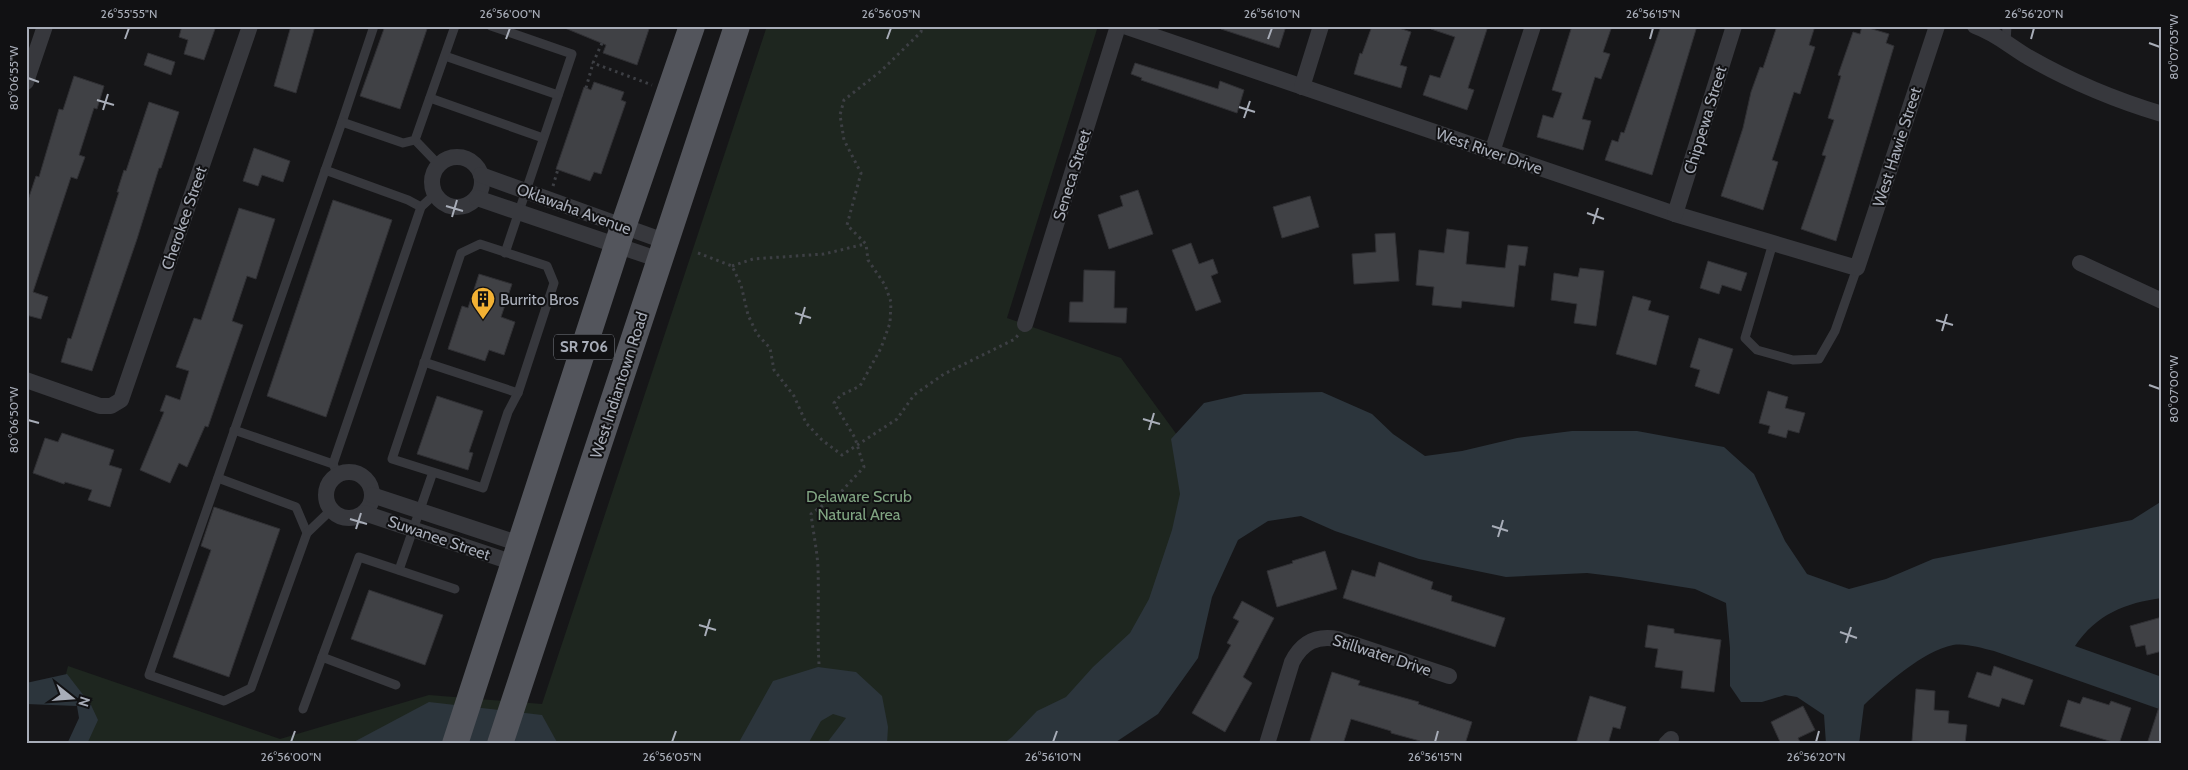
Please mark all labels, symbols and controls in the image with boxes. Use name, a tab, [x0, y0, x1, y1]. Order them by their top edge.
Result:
text: 26°55'55"N	[101, 6, 157, 21]
text: 26°56'00"N	[480, 6, 540, 21]
text: 26°56'05"N	[861, 6, 921, 21]
text: 26°56'10"N	[1244, 6, 1300, 21]
text: 26°56'15"N	[1626, 6, 1680, 21]
text: 26°56'20"N	[2005, 6, 2063, 21]
text: 80°07'05"W	[2166, 14, 2181, 80]
text: 80°06'55"W	[6, 45, 21, 110]
street label: Chippewa Street	[1680, 63, 1731, 176]
street label: West Hawie Street	[1869, 84, 1926, 209]
street label: West River Drive	[1433, 124, 1545, 178]
street label: Seneca Street	[1049, 127, 1095, 223]
street label: Cherokee Street	[157, 163, 211, 272]
street label: Oklawaha Avenue	[514, 179, 634, 239]
building icon: Burrito Bros	[470, 286, 496, 320]
place label: Burrito Bros	[500, 290, 579, 309]
street label: West Indiantown Road	[586, 309, 652, 461]
road number: SR 706	[554, 334, 614, 360]
text: 80°07'00"W	[2166, 355, 2181, 423]
text: 80°06'50"W	[6, 386, 21, 453]
park label: Delaware Scrub Natural Area	[806, 487, 912, 524]
street label: Suwanee Street	[385, 512, 493, 565]
street label: Stillwater Drive	[1330, 630, 1434, 680]
north arrow	[48, 672, 98, 722]
text: N	[74, 694, 94, 709]
text: 26°56'00"N	[261, 749, 321, 764]
text: 26°56'05"N	[642, 749, 702, 764]
text: 26°56'10"N	[1025, 749, 1081, 764]
text: 26°56'15"N	[1408, 749, 1462, 764]
text: 26°56'20"N	[1787, 749, 1845, 764]

